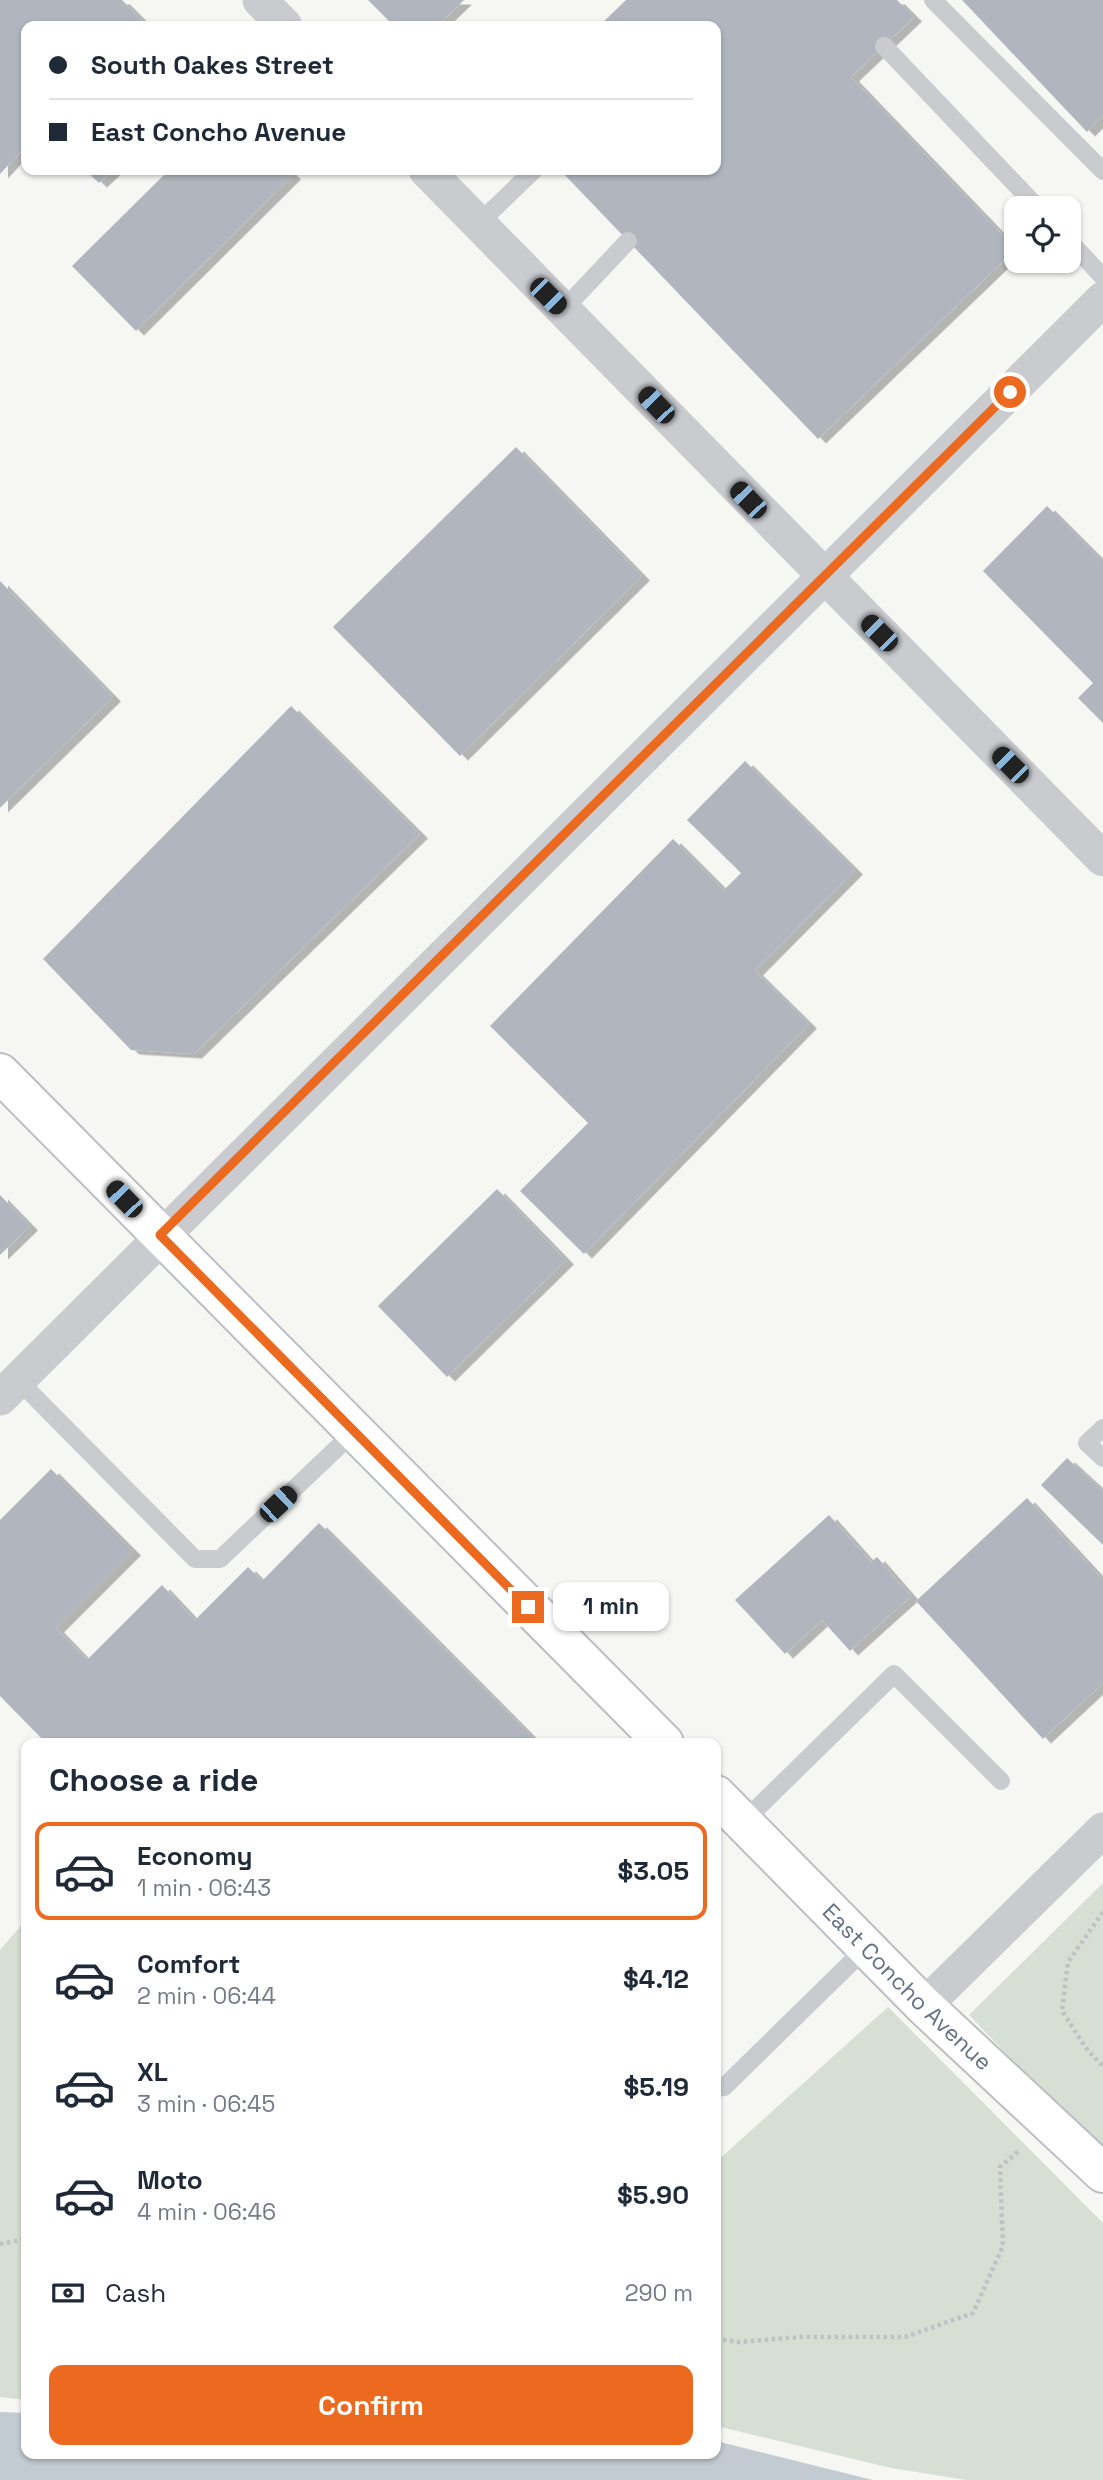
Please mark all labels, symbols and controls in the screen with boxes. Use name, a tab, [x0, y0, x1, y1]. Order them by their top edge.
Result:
text: South Oakes Street	[91, 48, 334, 82]
text: East Concho Avenue	[91, 115, 346, 149]
map controls	[1004, 196, 1081, 273]
button: locate	[1004, 196, 1081, 273]
car	[526, 274, 571, 318]
route start	[994, 376, 1026, 408]
car	[634, 383, 679, 427]
car	[726, 478, 771, 522]
car	[857, 611, 902, 655]
car	[988, 743, 1033, 787]
car	[102, 1177, 147, 1221]
car	[256, 1482, 301, 1526]
callout: 1 min	[552, 1582, 668, 1632]
route end	[512, 1591, 544, 1623]
text: 1 min	[583, 1591, 639, 1621]
text: Choose a ride	[49, 1760, 259, 1800]
text: Economy	[137, 1839, 253, 1873]
icon: car	[53, 1840, 116, 1903]
text: $3.05	[618, 1854, 689, 1888]
text: 1 min · 06:43	[137, 1873, 271, 1903]
street label: East Concho Avenue	[816, 1897, 999, 2077]
text: Comfort	[137, 1947, 240, 1981]
icon: car	[53, 1948, 116, 2011]
text: $4.12	[623, 1962, 689, 1996]
text: 2 min · 06:44	[137, 1981, 276, 2011]
text: XL	[137, 2055, 168, 2089]
icon: car	[53, 2056, 116, 2119]
text: $5.19	[623, 2070, 689, 2104]
text: 3 min · 06:45	[137, 2089, 275, 2119]
text: Moto	[137, 2163, 203, 2197]
icon: car	[53, 2164, 116, 2227]
text: $5.90	[617, 2178, 689, 2212]
text: 4 min · 06:46	[137, 2197, 276, 2227]
icon: cash	[49, 2274, 87, 2312]
text: Cash	[105, 2276, 166, 2310]
text: 290 m	[625, 2278, 693, 2308]
button: Confirm	[49, 2365, 693, 2445]

